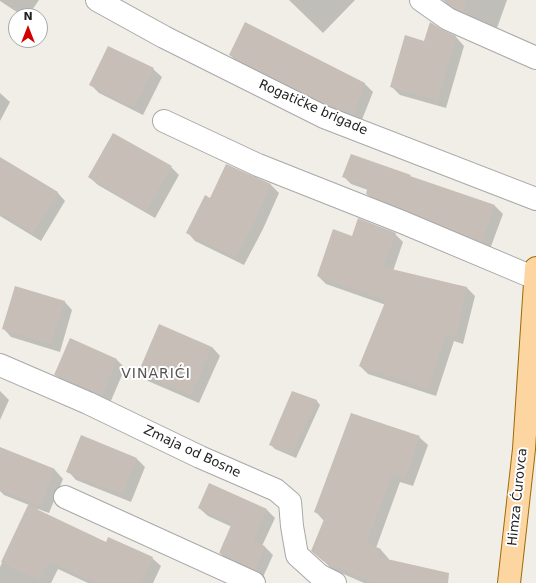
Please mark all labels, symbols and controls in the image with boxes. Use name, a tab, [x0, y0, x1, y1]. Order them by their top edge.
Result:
north arrow	[8, 8, 48, 48]
text: N	[23, 10, 33, 23]
street label: Rogatičke brigade	[256, 77, 370, 139]
district label: VINARIĆI	[121, 366, 191, 382]
street label: Zmaja od Bosne	[141, 423, 243, 481]
street label: Himza Ćurovca	[505, 447, 531, 547]

